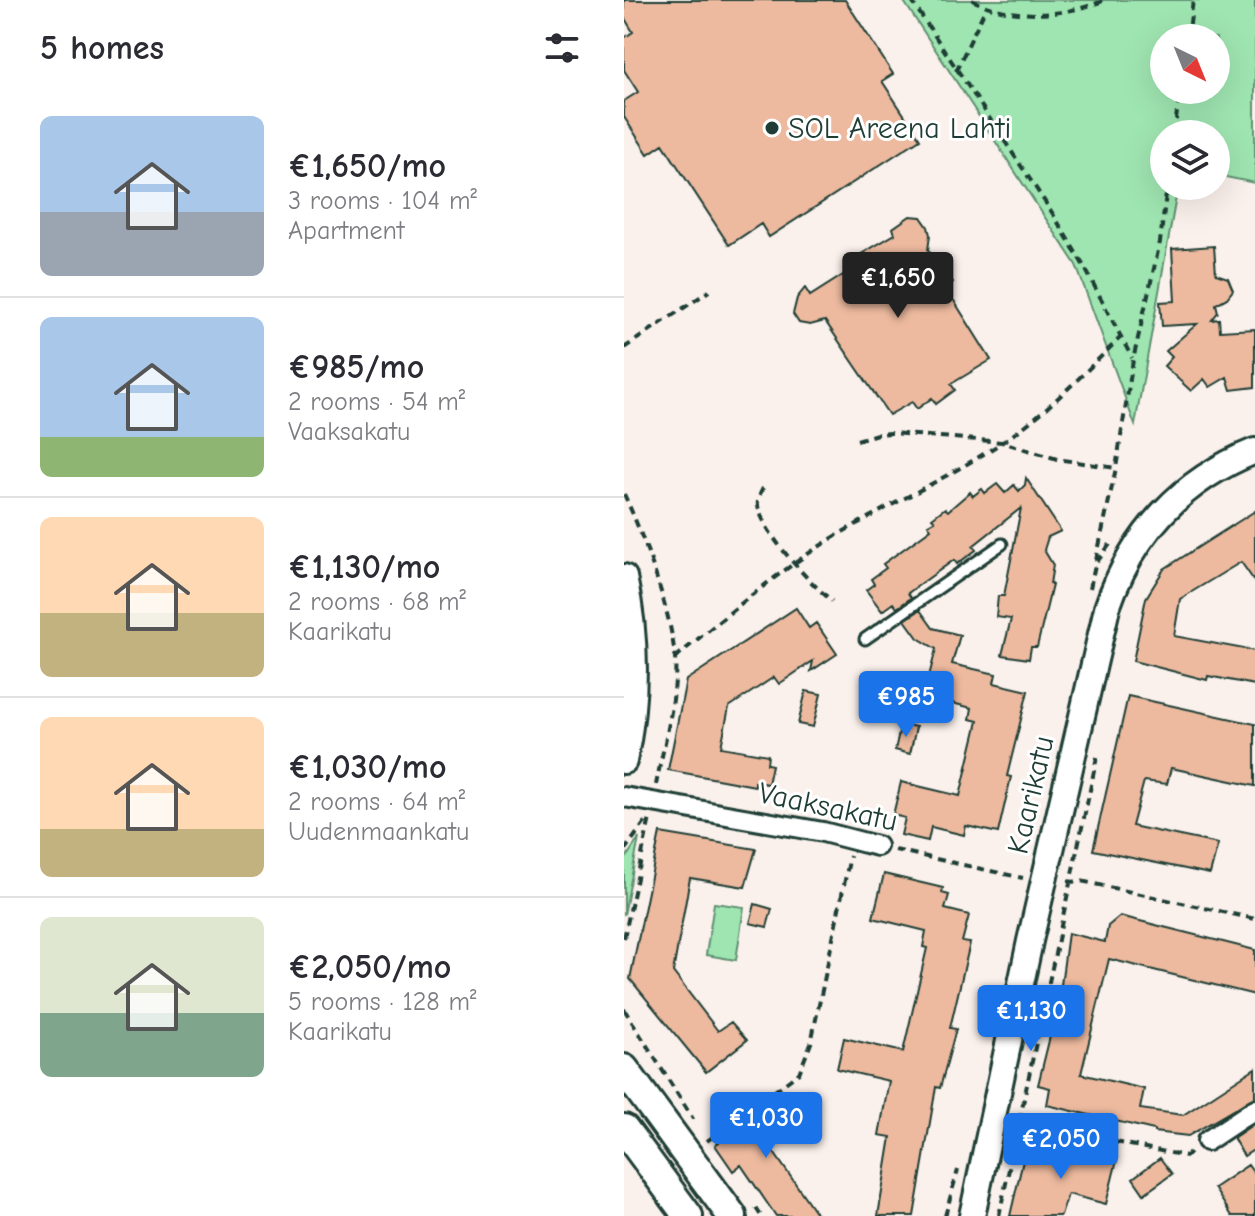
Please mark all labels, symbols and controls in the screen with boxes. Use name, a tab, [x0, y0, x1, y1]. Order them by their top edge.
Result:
north arrow	[1150, 24, 1230, 104]
map controls	[1150, 24, 1230, 200]
icon: filters	[540, 26, 584, 70]
text: 5 homes	[40, 28, 164, 68]
place label: SOL Areena Lahti	[788, 111, 1011, 146]
marker: SOL Areena Lahti	[763, 119, 781, 137]
button: layers	[1150, 120, 1230, 200]
text: €1,650/mo	[288, 146, 446, 186]
icon: home	[104, 148, 200, 244]
text: 3 rooms · 104 m²	[288, 186, 477, 216]
text: Apartment	[288, 216, 404, 246]
pin: €1,650	[833, 252, 963, 320]
text: €1,650	[860, 263, 936, 293]
text: €985/mo	[288, 347, 424, 387]
icon: home	[104, 349, 200, 445]
text: 2 rooms · 54 m²	[288, 387, 465, 417]
text: Vaaksakatu	[288, 417, 410, 447]
text: €1,130/mo	[288, 547, 440, 587]
icon: home	[104, 549, 200, 645]
text: 2 rooms · 68 m²	[288, 587, 466, 617]
text: Kaarikatu	[288, 617, 392, 647]
pin: €985	[859, 671, 953, 739]
text: €985	[877, 682, 935, 712]
street label: Kaarikatu	[1000, 733, 1062, 857]
text: €1,030/mo	[288, 747, 446, 787]
icon: home	[104, 749, 200, 845]
street label: Vaaksakatu	[755, 775, 901, 839]
text: 2 rooms · 64 m²	[288, 787, 465, 817]
text: Uudenmaankatu	[288, 817, 469, 847]
text: €2,050/mo	[288, 947, 451, 987]
icon: home	[104, 949, 200, 1045]
pin: €1,130	[966, 985, 1096, 1053]
text: 5 rooms · 128 m²	[288, 987, 476, 1017]
text: €1,130	[995, 996, 1067, 1026]
text: Kaarikatu	[288, 1017, 392, 1047]
pin: €1,030	[701, 1092, 831, 1160]
text: €1,030	[728, 1103, 804, 1133]
pin: €2,050	[996, 1113, 1126, 1181]
text: €2,050	[1021, 1124, 1101, 1154]

